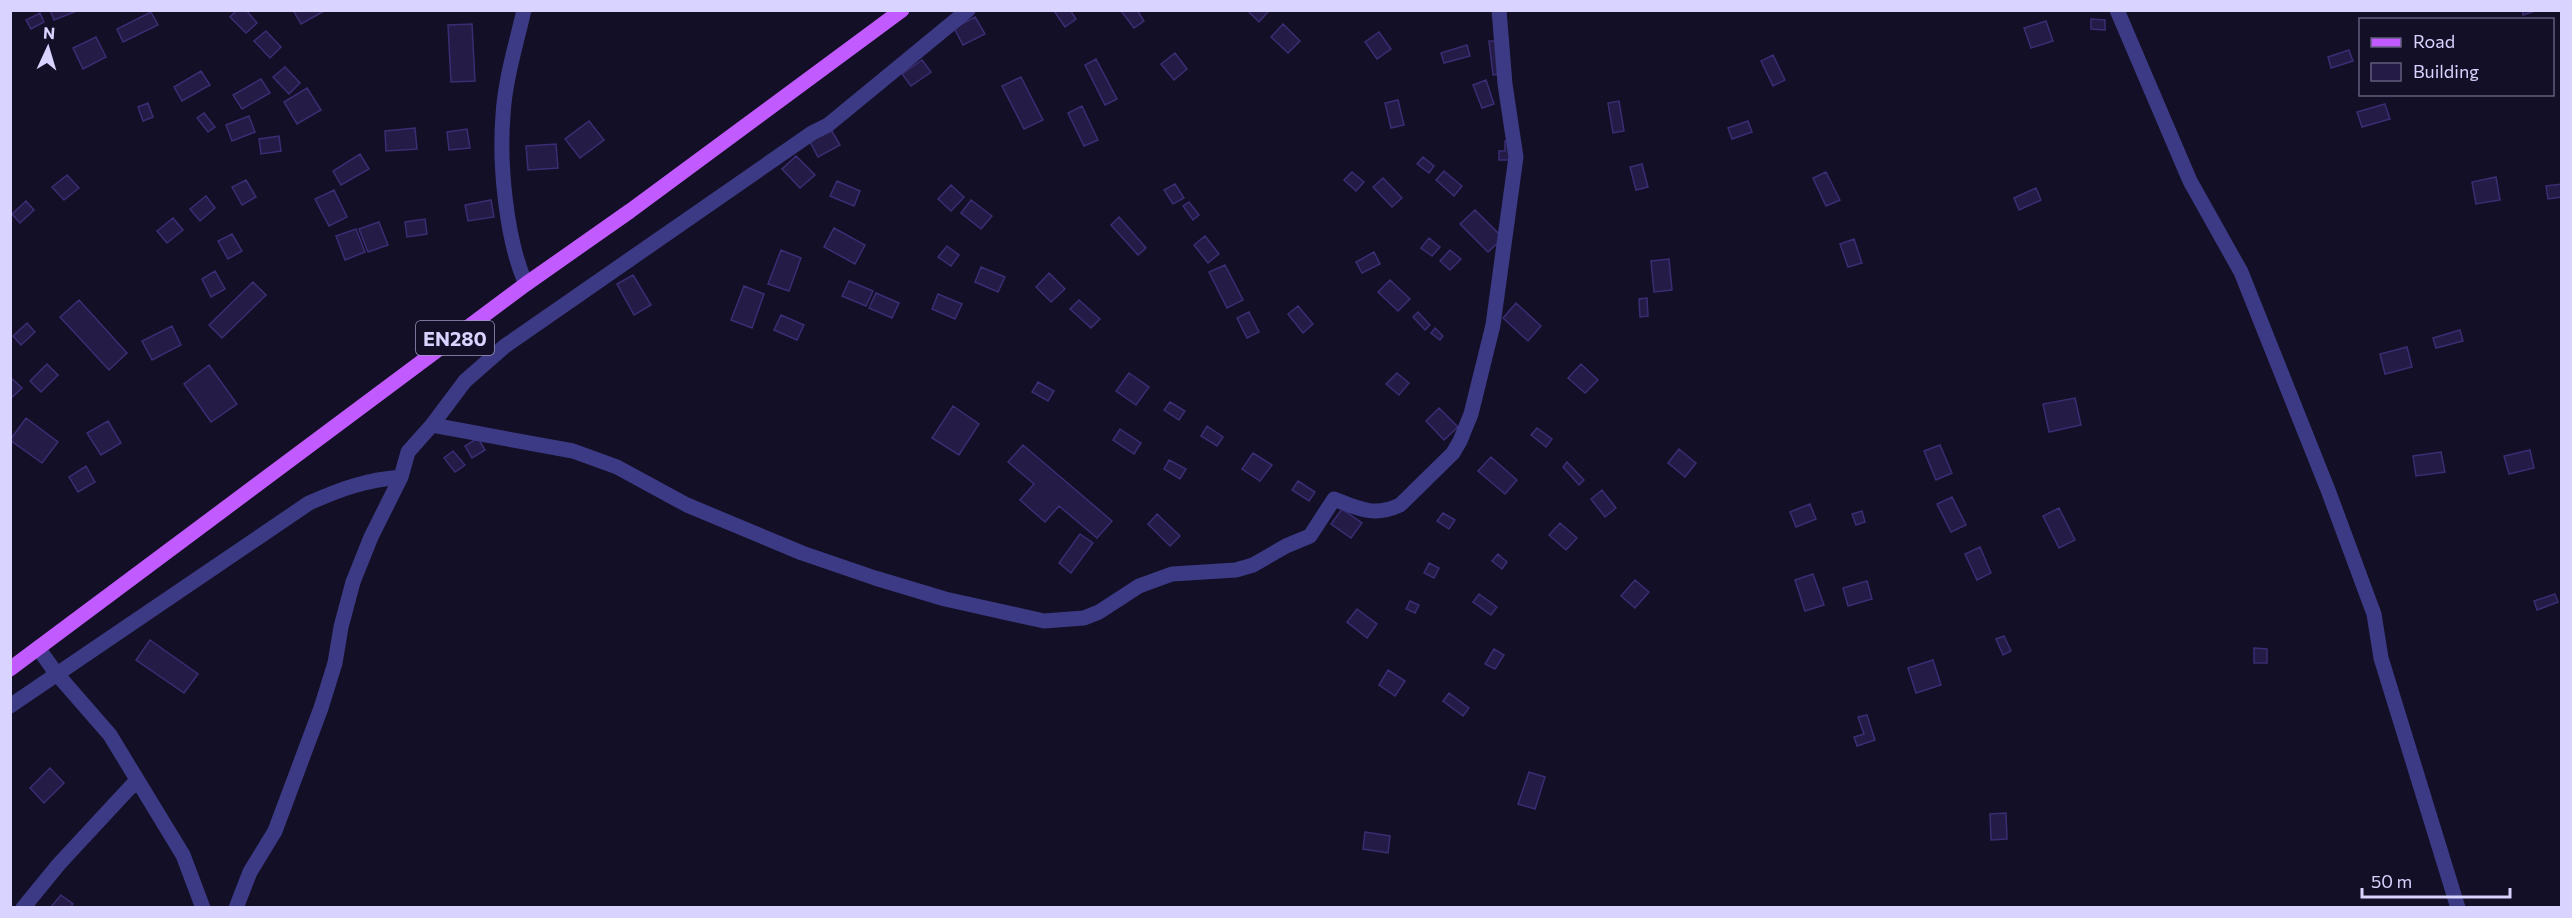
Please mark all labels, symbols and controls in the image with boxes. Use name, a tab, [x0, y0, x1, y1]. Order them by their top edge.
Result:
north arrow	[18, 18, 78, 78]
legend	[2359, 18, 2554, 96]
text: N	[42, 23, 56, 42]
text: Road	[2413, 30, 2455, 52]
text: Building	[2413, 60, 2479, 82]
road number: EN280	[416, 321, 494, 355]
scale bar	[2362, 861, 2510, 899]
text: 50 m	[2371, 870, 2412, 892]

